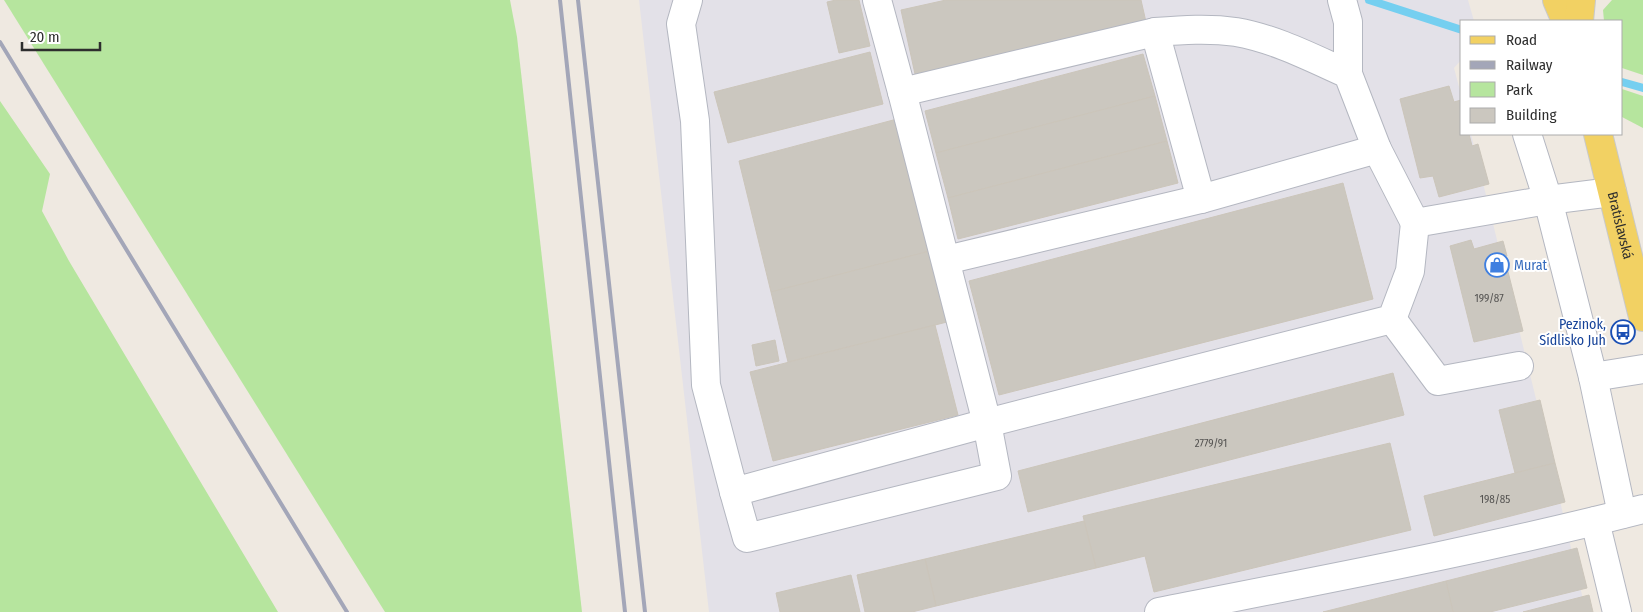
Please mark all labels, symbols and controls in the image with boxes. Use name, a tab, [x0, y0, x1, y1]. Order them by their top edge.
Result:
scale bar	[22, 20, 100, 52]
legend	[1460, 20, 1623, 135]
text: 20 m	[30, 28, 60, 46]
text: Road	[1506, 31, 1537, 49]
text: Railway	[1506, 56, 1553, 74]
text: Park	[1506, 81, 1533, 99]
text: Building	[1506, 106, 1557, 124]
street label: Bratislavská	[1604, 190, 1636, 261]
shop icon: Murat	[1484, 252, 1510, 278]
place label: Murat	[1514, 257, 1548, 274]
house number: 199/87	[1474, 292, 1504, 305]
place label: Pezinok, Sídlisko Juh	[1539, 316, 1606, 349]
bus stop icon: Pezinok, Sídlisko Juh	[1610, 319, 1636, 345]
house number: 2779/91	[1195, 437, 1227, 450]
house number: 198/85	[1480, 493, 1510, 506]

